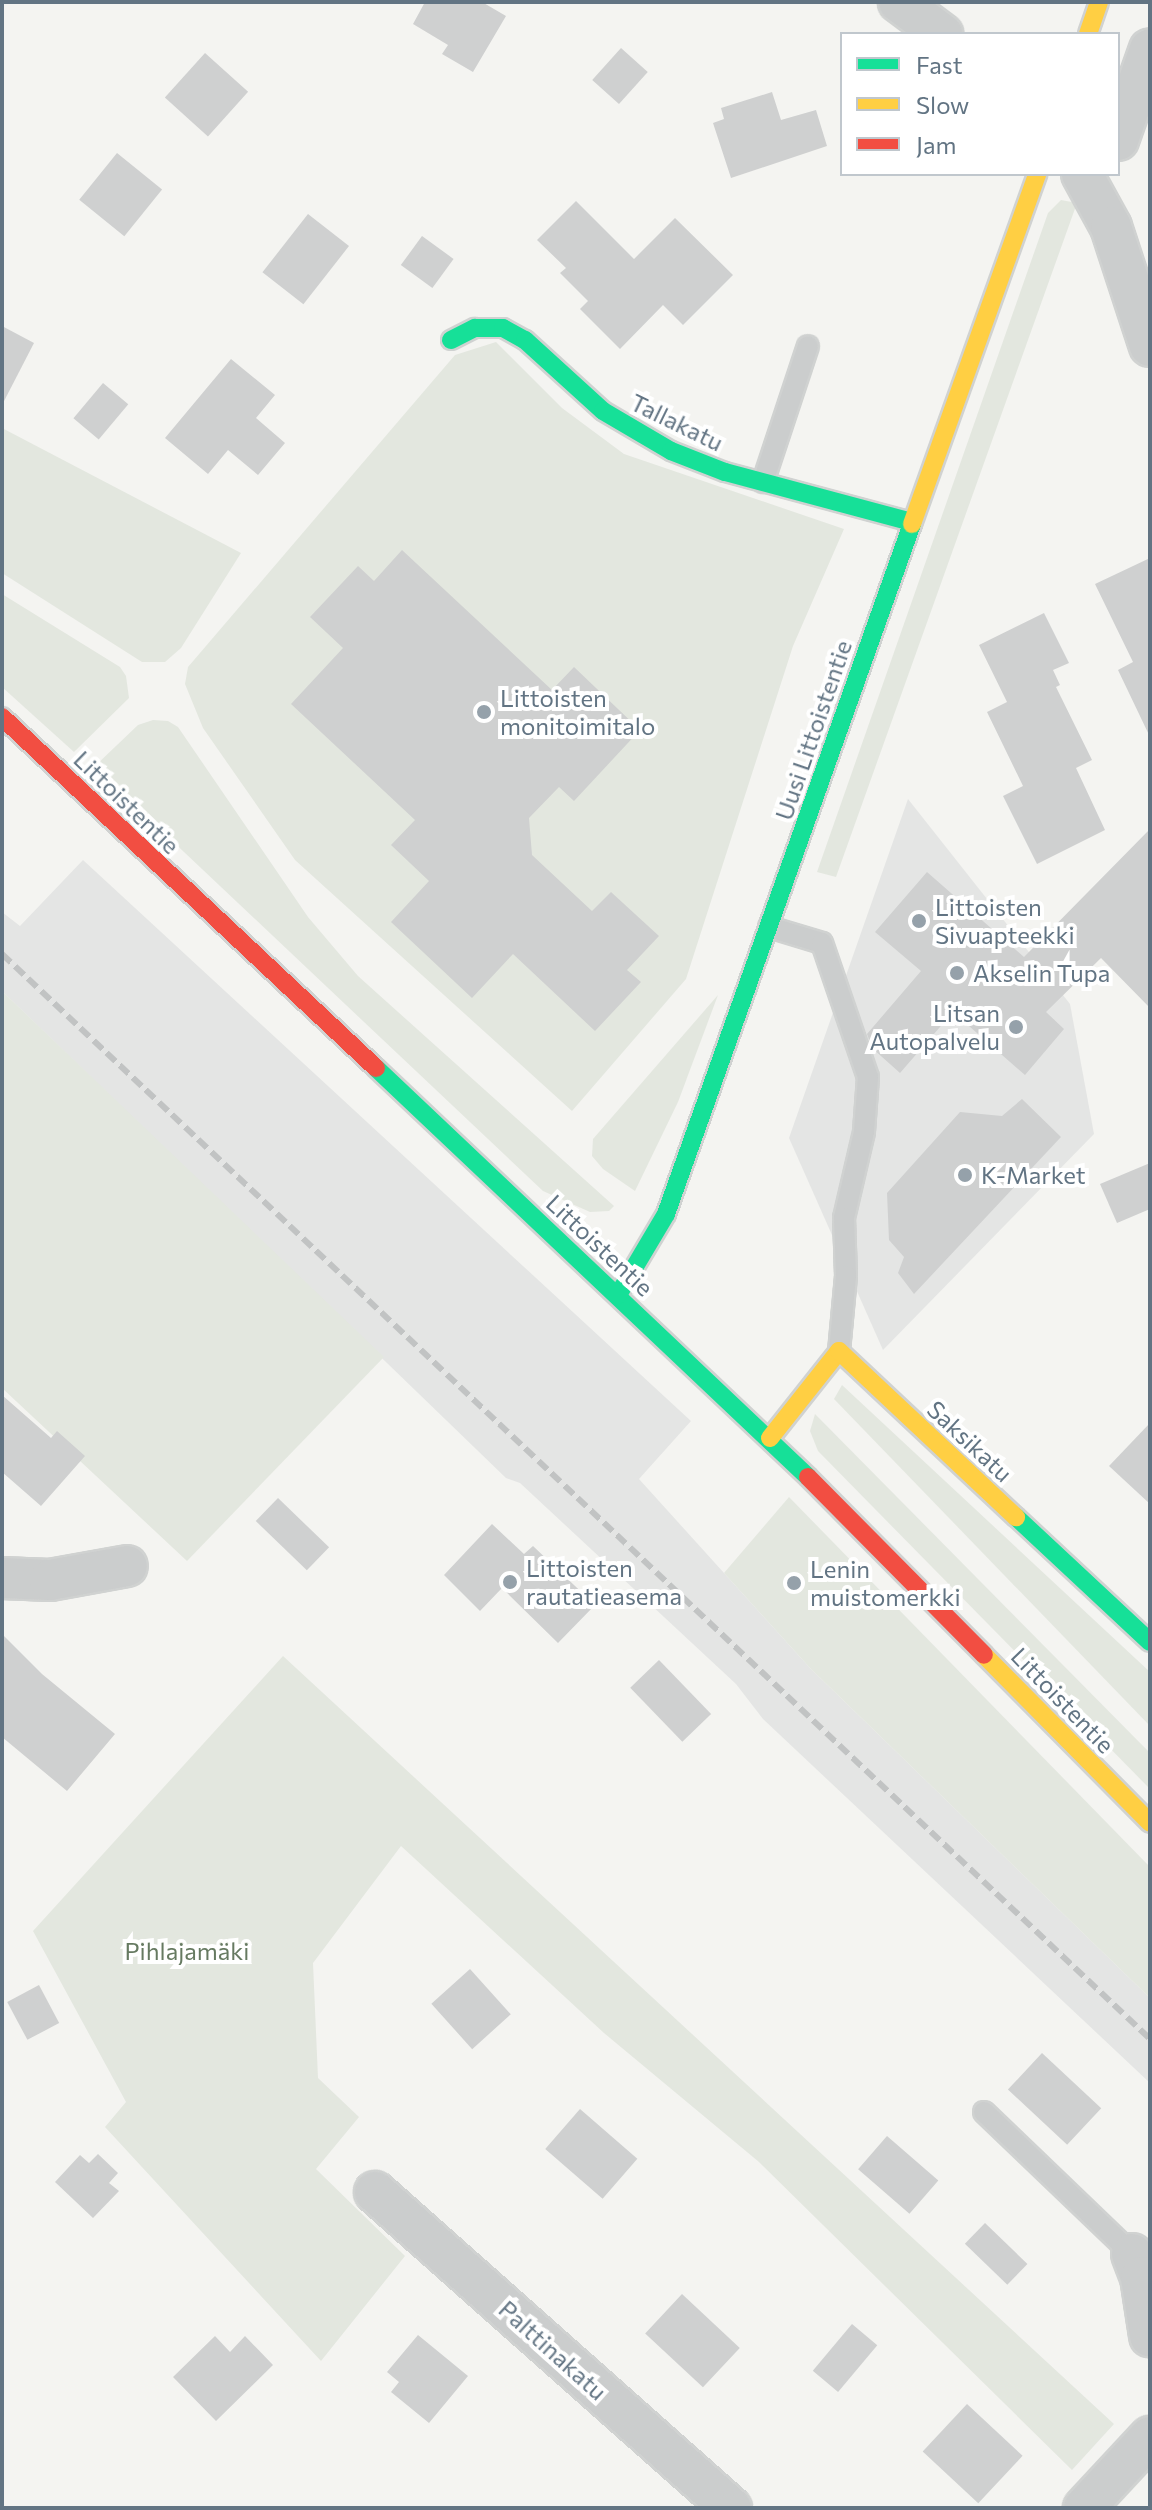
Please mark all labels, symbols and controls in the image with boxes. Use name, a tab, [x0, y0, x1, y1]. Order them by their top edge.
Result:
legend	[840, 32, 1120, 176]
text: Fast	[916, 50, 963, 79]
text: Slow	[916, 90, 969, 119]
text: Jam	[916, 130, 956, 159]
street label: Tallakatu	[626, 387, 728, 457]
street label: Uusi Littoistentie	[769, 636, 857, 824]
place label: Littoisten monitoimitalo	[500, 684, 655, 740]
marker: Littoisten monitoimitalo	[475, 703, 493, 721]
street label: Littoistentie	[68, 745, 186, 859]
place label: Littoisten Sivuapteekki	[935, 893, 1075, 949]
marker: Littoisten Sivuapteekki	[910, 912, 928, 930]
place label: Akselin Tupa	[973, 959, 1110, 987]
marker: Akselin Tupa	[948, 964, 966, 982]
place label: Litsan Autopalvelu	[869, 999, 1000, 1055]
marker: Litsan Autopalvelu	[1007, 1018, 1025, 1036]
place label: K-Market	[981, 1161, 1086, 1189]
marker: K-Market	[956, 1166, 974, 1184]
street label: Littoistentie	[541, 1188, 659, 1302]
street label: Saksikatu	[922, 1394, 1018, 1488]
place label: Littoisten rautatieasema	[526, 1554, 682, 1610]
place label: Lenin muistomerkki	[810, 1555, 961, 1611]
marker: Littoisten rautatieasema	[501, 1573, 519, 1591]
marker: Lenin muistomerkki	[785, 1574, 803, 1592]
street label: Littoistentie	[1006, 1641, 1120, 1759]
park label: Pihlajamäki	[125, 1937, 249, 1965]
street label: Palttinakatu	[493, 2294, 613, 2406]

